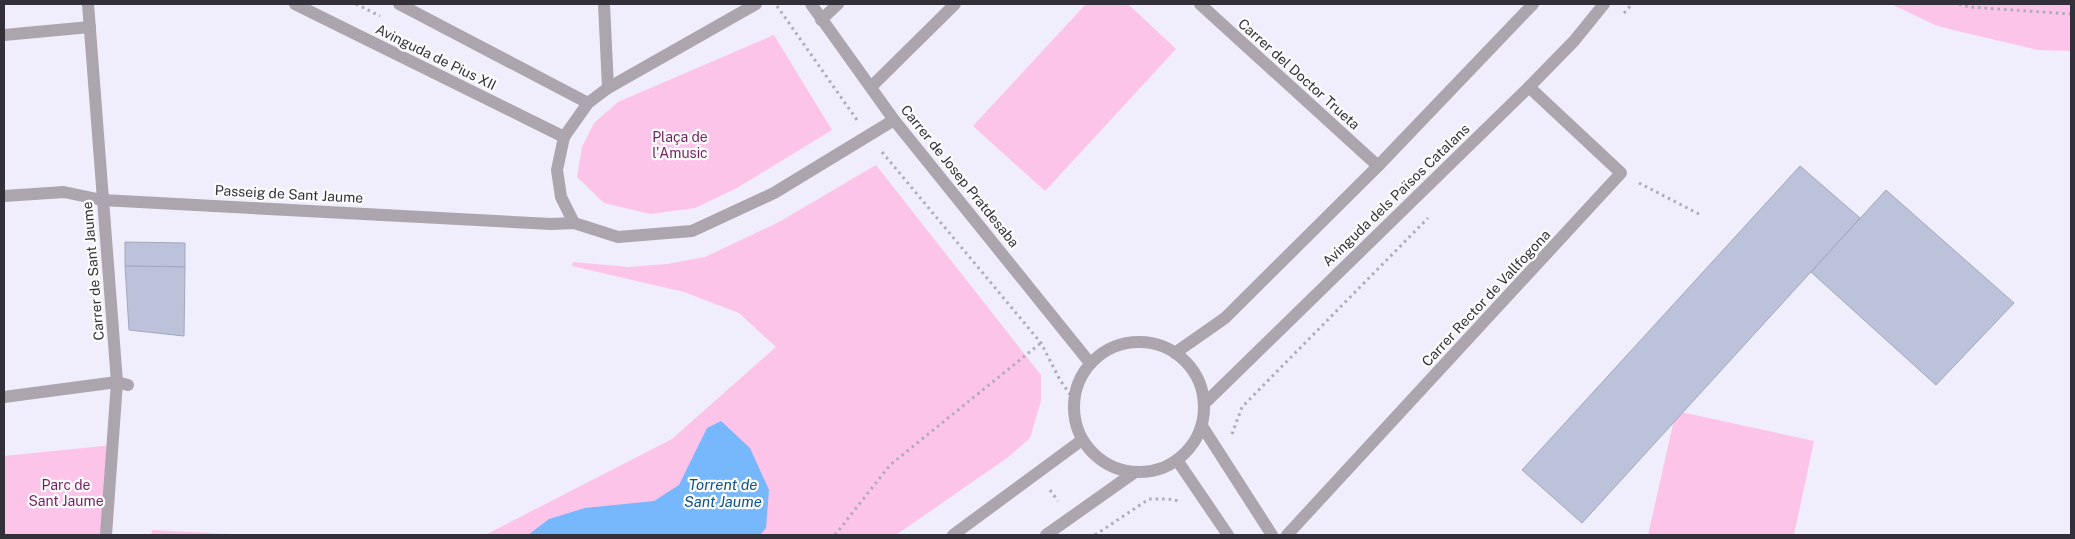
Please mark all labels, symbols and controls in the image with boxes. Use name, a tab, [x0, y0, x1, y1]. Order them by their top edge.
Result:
street label: Carrer del Doctor Trueta	[1235, 15, 1363, 133]
street label: Avinguda de Pius XII	[373, 21, 499, 93]
street label: Carrer de Josep Pratdesaba	[898, 102, 1022, 250]
street label: Avinguda dels Països Catalans	[1319, 121, 1473, 269]
park label: Plaça de l'Amusic	[652, 129, 708, 161]
street label: Passeig de Sant Jaume	[214, 182, 364, 206]
street label: Carrer de Sant Jaume	[79, 201, 107, 341]
street label: Carrer Rector de Vallfogona	[1419, 227, 1553, 369]
water label: Torrent de Sant Jaume	[684, 476, 762, 510]
park label: Parc de Sant Jaume	[28, 477, 104, 509]

